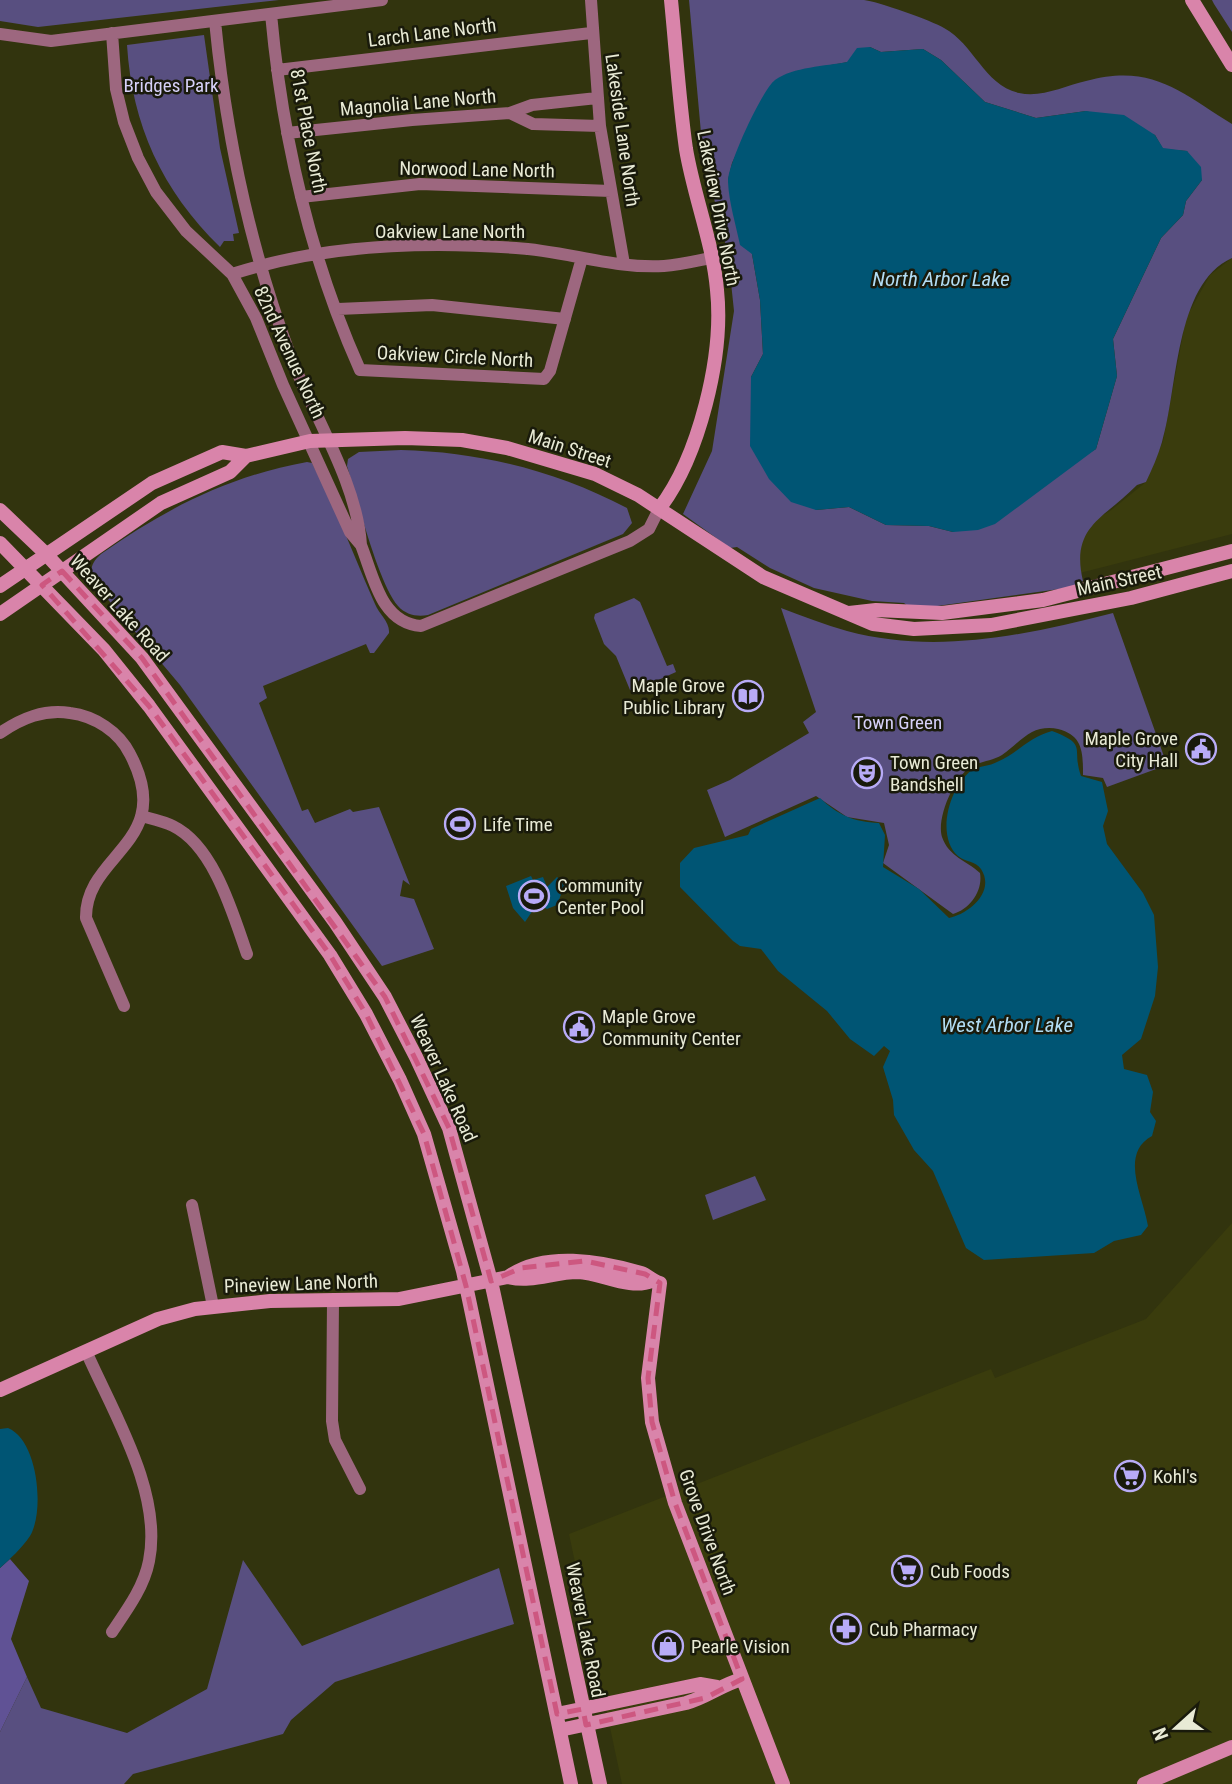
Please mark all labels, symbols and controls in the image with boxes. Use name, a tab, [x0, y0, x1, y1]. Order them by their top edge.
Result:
street label: Larch Lane North	[367, 13, 497, 52]
street label: Lakeside Lane North	[600, 52, 645, 208]
street label: 81st Place North	[285, 67, 332, 195]
park label: Bridges Park	[123, 74, 219, 97]
street label: Magnolia Lane North	[339, 84, 497, 121]
street label: Lakeview Drive North	[692, 128, 745, 288]
street label: Norwood Lane North	[399, 157, 555, 182]
street label: Oakview Lane North	[375, 220, 525, 243]
water label: North Arbor Lake	[872, 267, 1010, 291]
street label: 82nd Avenue North	[249, 282, 330, 422]
street label: Oakview Circle North	[376, 341, 534, 372]
street label: Main Street	[525, 424, 614, 473]
street label: Weaver Lake Road	[65, 550, 174, 667]
street label: Main Street	[1075, 560, 1164, 601]
place label: Maple Grove Public Library	[623, 674, 725, 719]
library icon: Maple Grove Public Library	[731, 679, 765, 713]
park label: Town Green	[854, 711, 942, 734]
place label: Maple Grove City Hall	[1084, 727, 1178, 772]
public building icon: Maple Grove City Hall	[1184, 732, 1218, 766]
place label: Town Green Bandshell	[890, 751, 978, 796]
theatre icon: Town Green Bandshell	[850, 756, 884, 790]
sports icon: Life Time	[443, 807, 477, 841]
place label: Life Time	[483, 813, 553, 836]
place label: Community Center Pool	[557, 874, 644, 919]
sports icon: Community Center Pool	[517, 879, 551, 913]
place label: Maple Grove Community Center	[602, 1005, 741, 1050]
public building icon: Maple Grove Community Center	[562, 1010, 596, 1044]
street label: Weaver Lake Road	[405, 1011, 482, 1145]
water label: West Arbor Lake	[941, 1013, 1073, 1037]
street label: Pineview Lane North	[224, 1269, 378, 1298]
supermarket icon: Kohl's	[1113, 1459, 1147, 1493]
place label: Kohl's	[1153, 1465, 1197, 1488]
street label: Grove Drive North	[674, 1466, 741, 1598]
supermarket icon: Cub Foods	[890, 1554, 924, 1588]
place label: Cub Foods	[930, 1560, 1010, 1583]
street label: Weaver Lake Road	[561, 1561, 610, 1700]
pharmacy icon: Cub Pharmacy	[829, 1612, 863, 1646]
place label: Cub Pharmacy	[869, 1618, 977, 1641]
shop icon: Pearle Vision	[651, 1629, 685, 1663]
place label: Pearle Vision	[691, 1635, 790, 1658]
north arrow	[1141, 1693, 1211, 1763]
text: N	[1148, 1724, 1173, 1743]

